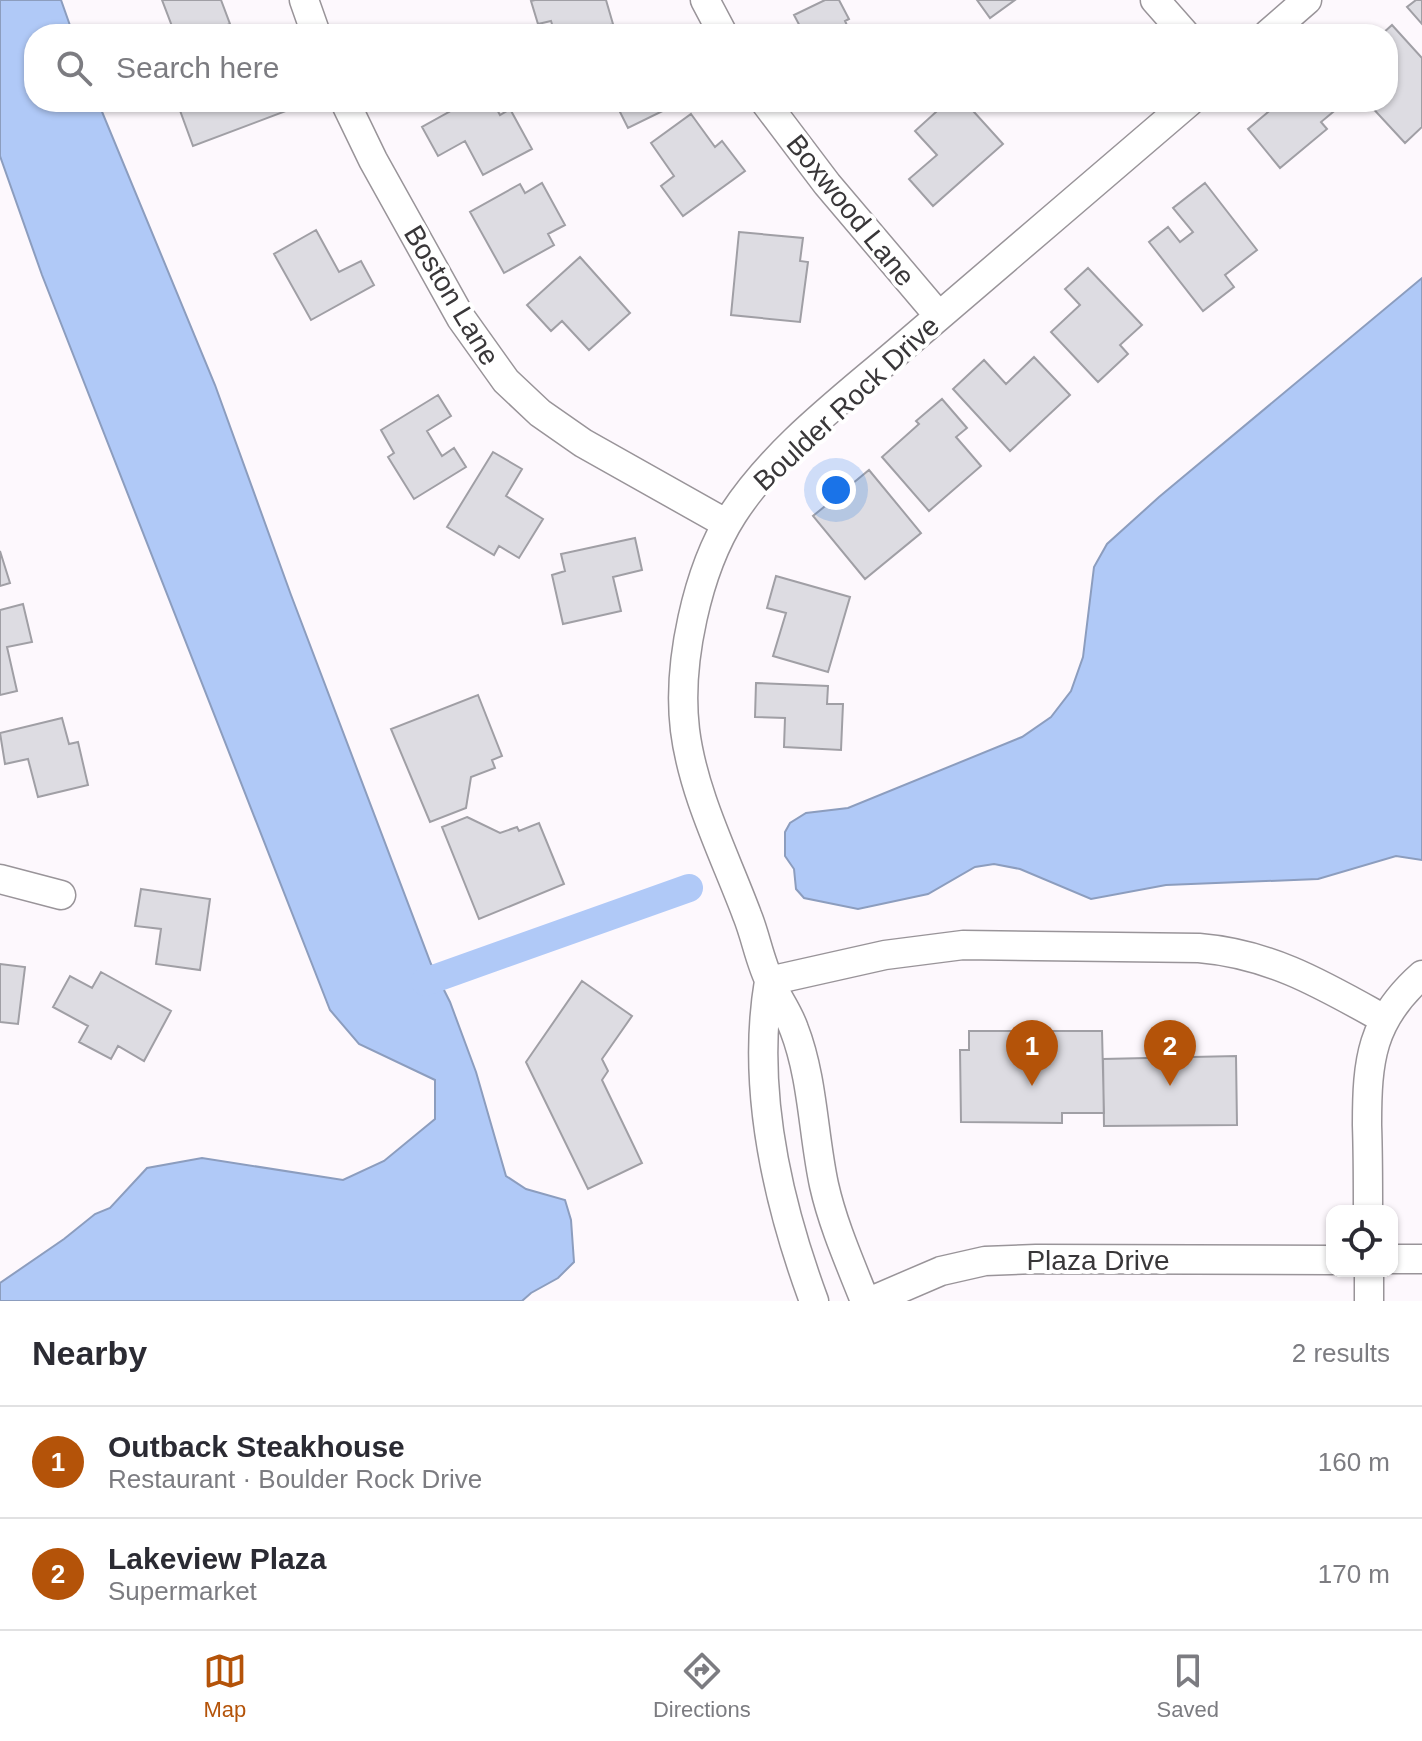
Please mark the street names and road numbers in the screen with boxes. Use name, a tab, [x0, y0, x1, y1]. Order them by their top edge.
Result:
street label: Boxwood Lane	[780, 129, 921, 292]
street label: Boston Lane	[398, 220, 505, 371]
street label: Boulder Rock Drive	[748, 310, 945, 497]
street label: Plaza Drive	[1026, 1245, 1170, 1276]

